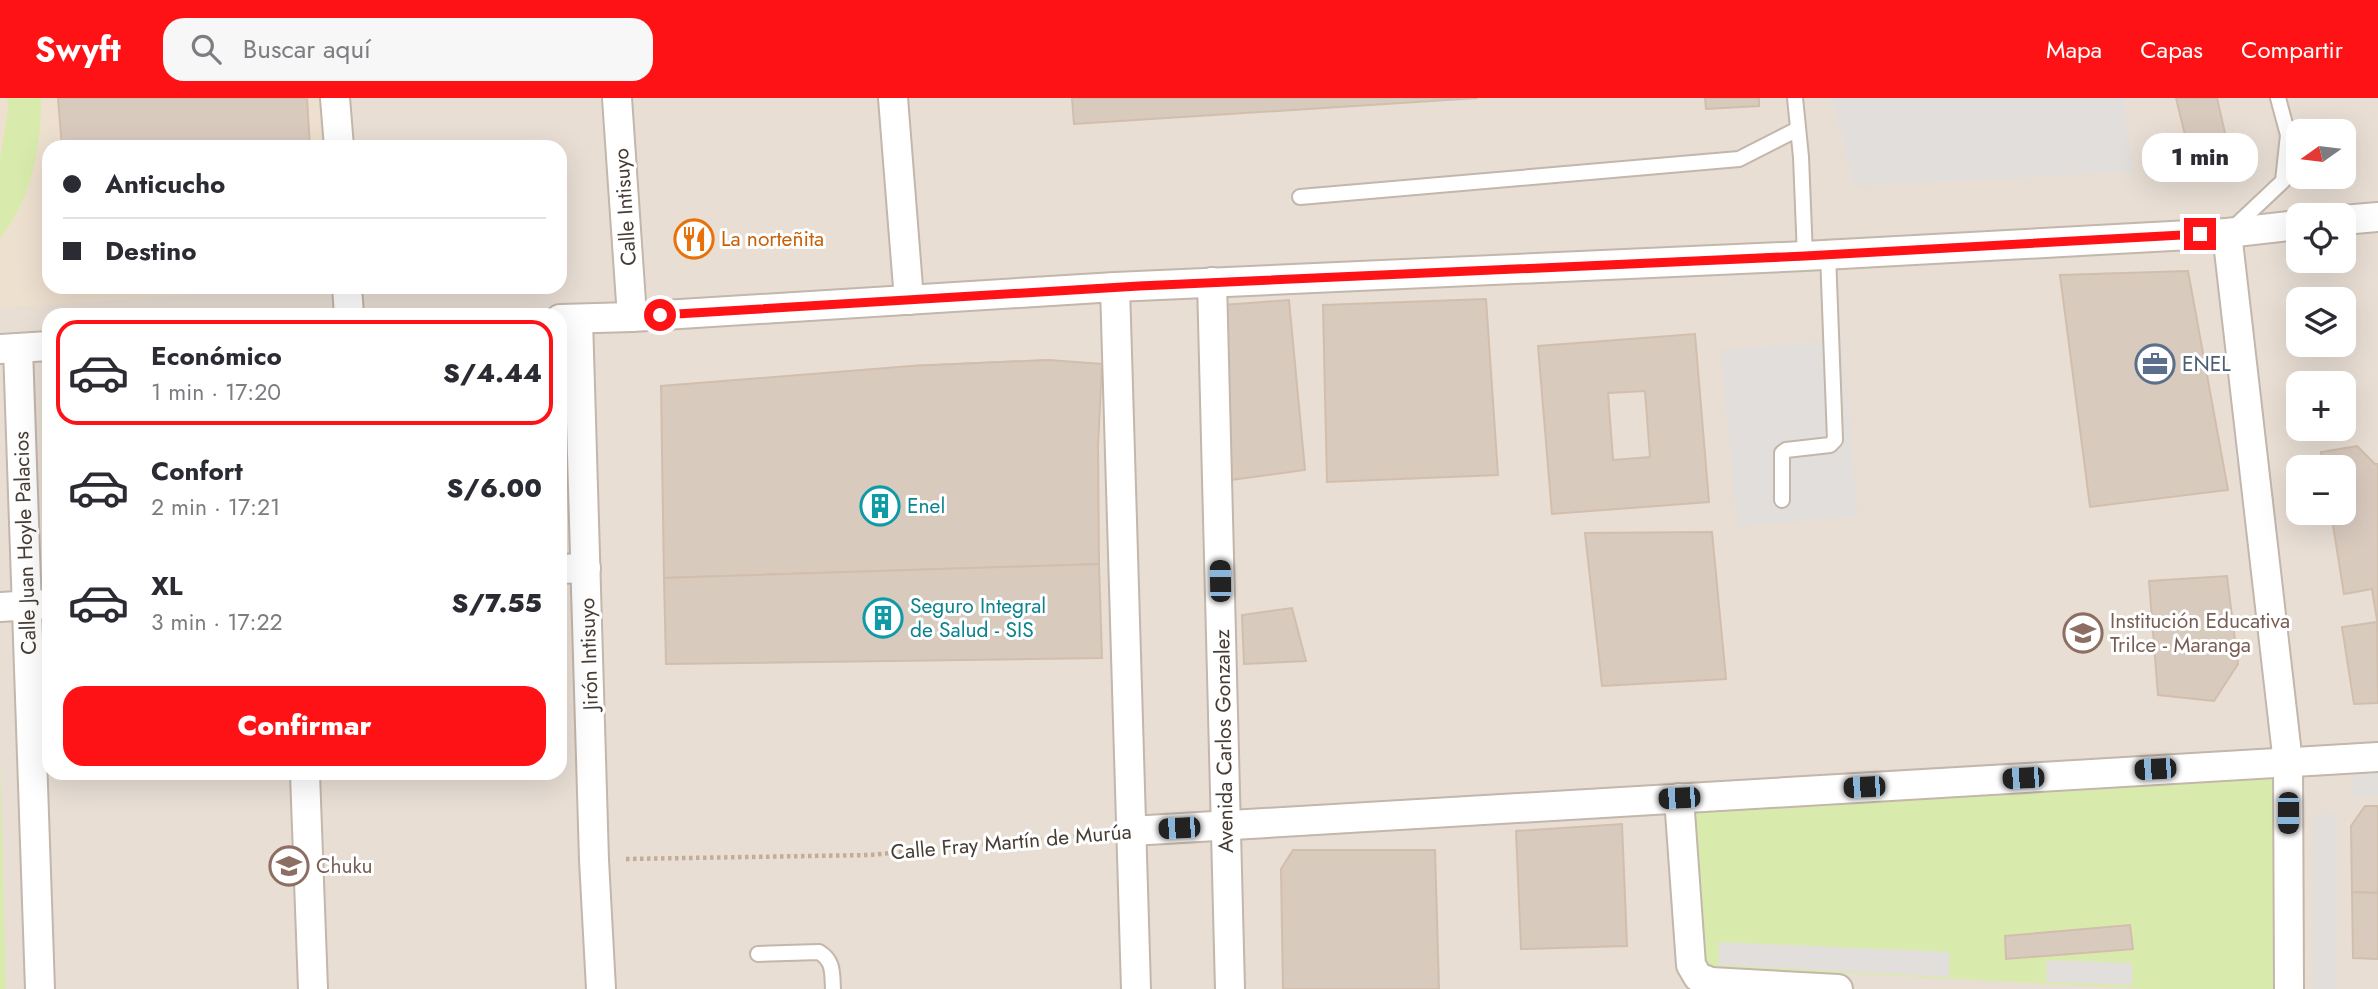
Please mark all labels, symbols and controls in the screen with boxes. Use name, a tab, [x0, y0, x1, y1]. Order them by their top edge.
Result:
search box	[163, 18, 653, 81]
text: Swyft	[35, 26, 121, 73]
icon: search	[187, 30, 225, 68]
text: Buscar aquí	[243, 30, 371, 68]
text: Mapa	[2046, 32, 2102, 67]
text: Capas	[2140, 32, 2203, 67]
text: Compartir	[2241, 32, 2343, 67]
north arrow	[2286, 119, 2356, 189]
map controls	[2286, 119, 2356, 525]
callout: 1 min	[2142, 132, 2258, 181]
text: 1 min	[2171, 140, 2229, 174]
street label: Calle Intisuyo	[606, 147, 644, 267]
text: Anticucho	[105, 165, 225, 203]
button: locate	[2286, 203, 2356, 273]
restaurant icon: La norteñita	[673, 218, 715, 260]
route end	[2184, 218, 2216, 250]
place label: La norteñita	[721, 224, 824, 254]
text: Destino	[105, 232, 197, 270]
button: layers	[2286, 287, 2356, 357]
route start	[644, 299, 676, 331]
text: Económico	[151, 337, 282, 375]
icon: car	[67, 341, 130, 404]
office icon: ENEL	[2134, 343, 2176, 385]
place label: ENEL	[2182, 349, 2231, 379]
text: S/4.44	[443, 354, 542, 392]
button: +	[2286, 371, 2356, 441]
text: 1 min · 17:20	[151, 375, 281, 409]
street label: Calle Juan Hoyle Palacios	[6, 431, 44, 655]
text: Confort	[151, 452, 243, 490]
button: −	[2286, 455, 2356, 525]
icon: car	[67, 456, 130, 519]
text: S/6.00	[447, 469, 542, 507]
building icon: Enel	[859, 485, 901, 527]
text: 2 min · 17:21	[151, 490, 280, 524]
place label: Enel	[907, 491, 945, 521]
car	[1210, 560, 1231, 602]
text: XL	[151, 567, 183, 605]
icon: car	[67, 571, 130, 634]
text: S/7.55	[452, 584, 542, 622]
place label: Seguro Integral de Salud - SIS	[910, 591, 1046, 645]
street label: Jirón Intisuyo	[572, 597, 606, 714]
building icon: Seguro Integral de Salud - SIS	[862, 597, 904, 639]
text: 3 min · 17:22	[151, 605, 283, 639]
place label: Institución Educativa Trilce - Maranga	[2110, 606, 2290, 660]
school or university icon: Institución Educativa Trilce - Maranga	[2062, 612, 2104, 654]
street label: Avenida Carlos Gonzalez	[1207, 629, 1241, 853]
button: Confirmar	[63, 686, 546, 766]
car	[2134, 757, 2177, 781]
car	[2002, 766, 2045, 790]
car	[1843, 775, 1886, 799]
car	[1658, 786, 1701, 810]
car	[2278, 792, 2299, 834]
car	[1158, 816, 1201, 840]
street label: Calle Fray Martín de Murúa	[889, 817, 1133, 867]
school or university icon: Chuku	[268, 845, 310, 887]
place label: Chuku	[316, 851, 373, 881]

